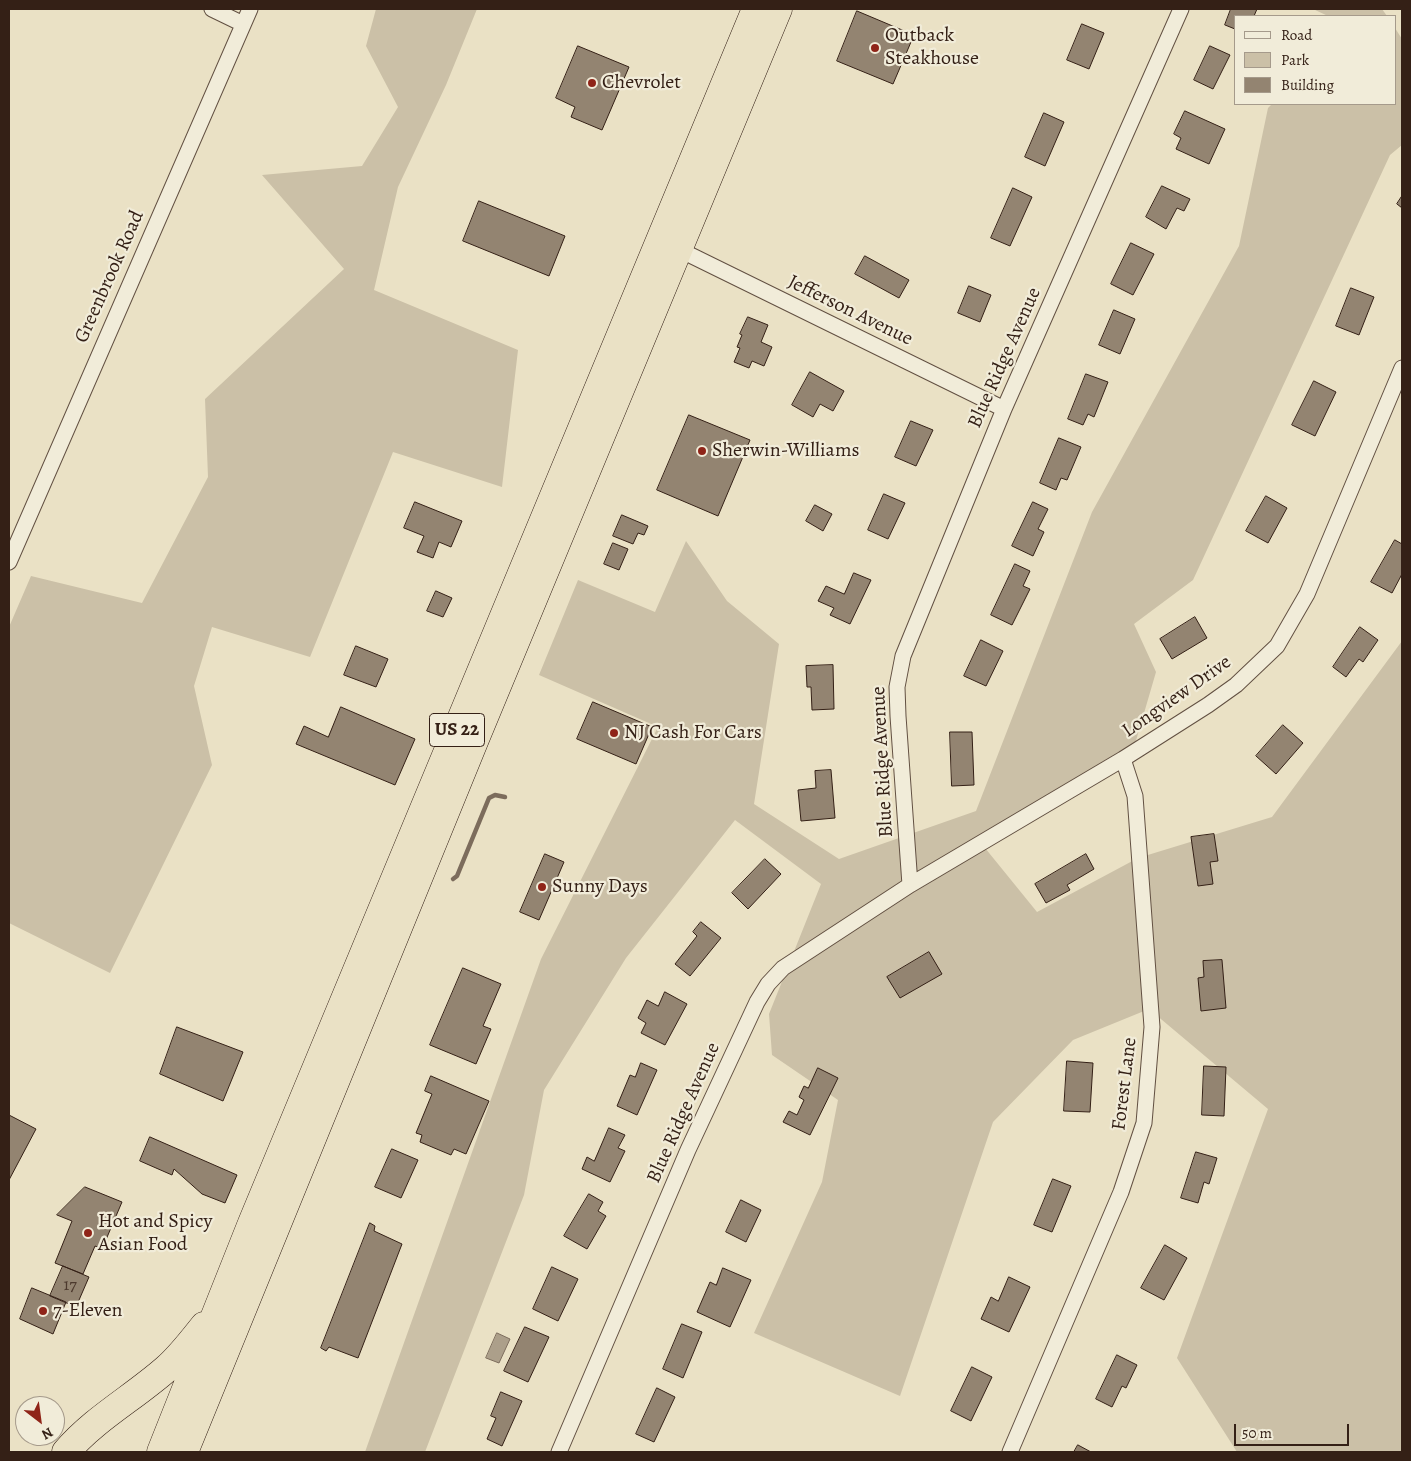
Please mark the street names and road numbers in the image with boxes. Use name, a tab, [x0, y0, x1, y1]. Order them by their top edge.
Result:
street label: Greenbrook Road	[70, 207, 150, 347]
street label: Jefferson Avenue	[784, 270, 916, 352]
street label: Blue Ridge Avenue	[963, 284, 1047, 432]
street label: Longview Drive	[1118, 651, 1236, 743]
street label: Blue Ridge Avenue	[867, 686, 899, 838]
road number: US 22	[430, 714, 484, 746]
street label: Forest Lane	[1107, 1036, 1143, 1132]
street label: Blue Ridge Avenue	[642, 1039, 726, 1187]

